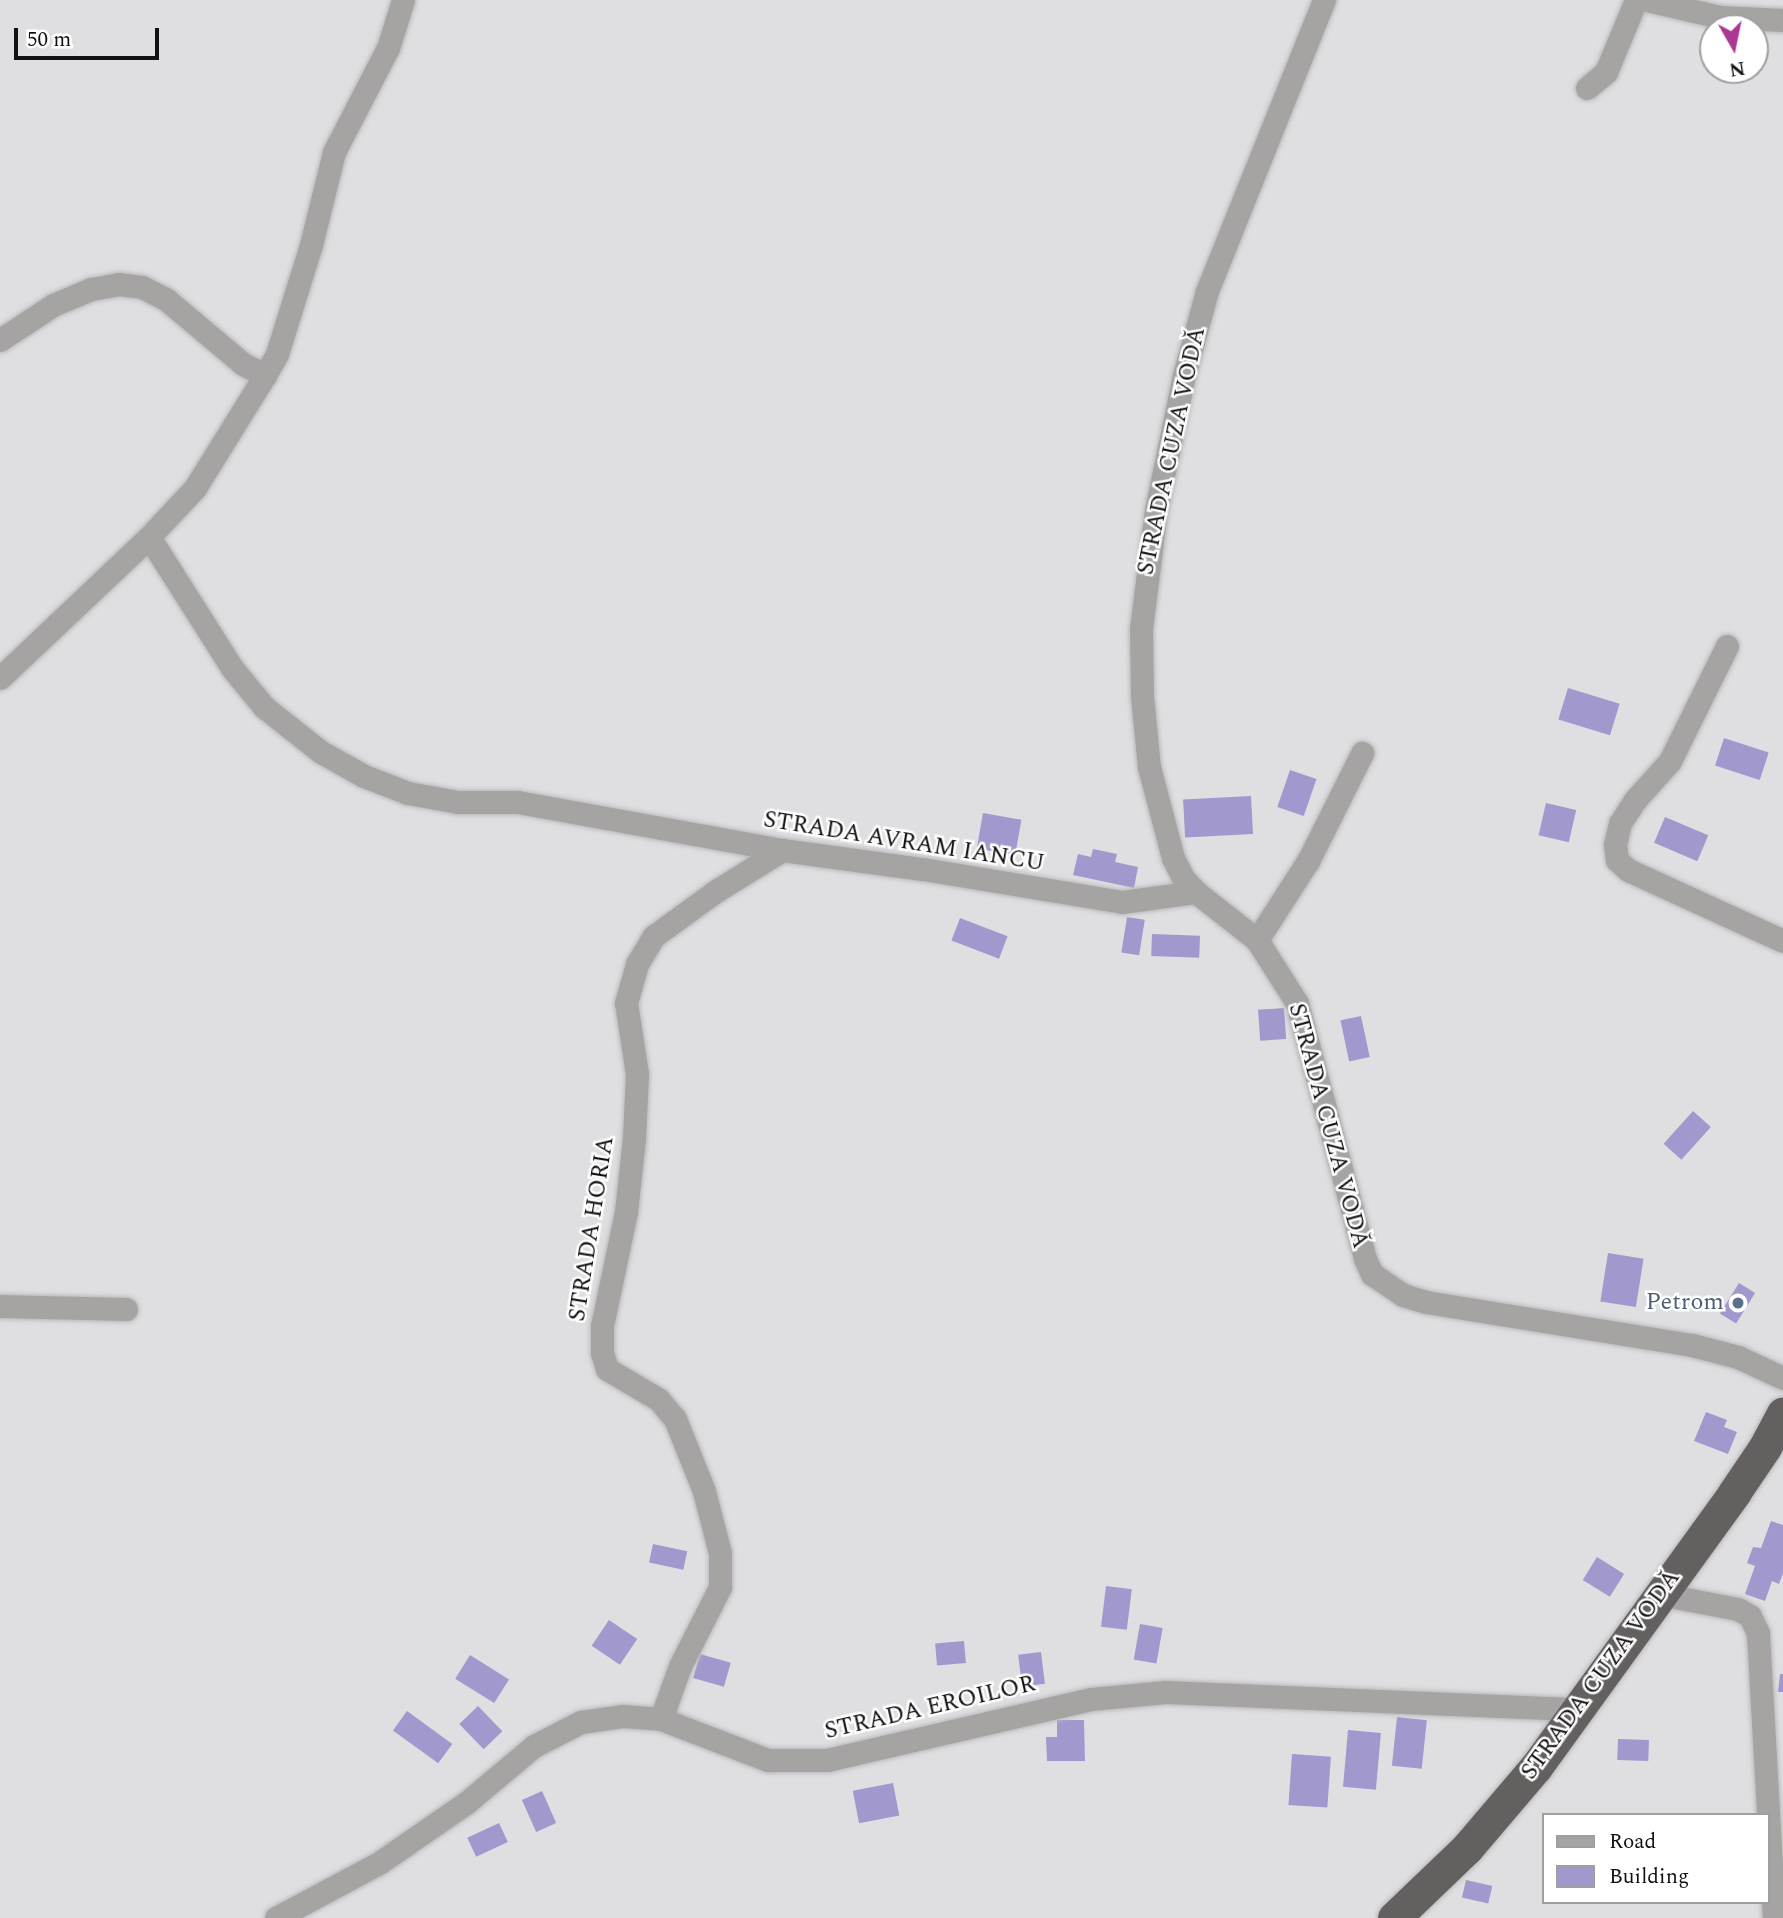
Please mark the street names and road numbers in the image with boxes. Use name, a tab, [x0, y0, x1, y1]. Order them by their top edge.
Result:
street label: STRADA CUZA VODĂ	[1132, 324, 1212, 578]
street label: STRADA AVRAM IANCU	[761, 806, 1047, 878]
street label: STRADA CUZA VODĂ	[1281, 1000, 1375, 1252]
street label: STRADA HORIA	[563, 1135, 621, 1323]
street label: STRADA CUZA VODĂ	[1515, 1564, 1687, 1786]
street label: STRADA EROILOR	[822, 1670, 1038, 1746]

